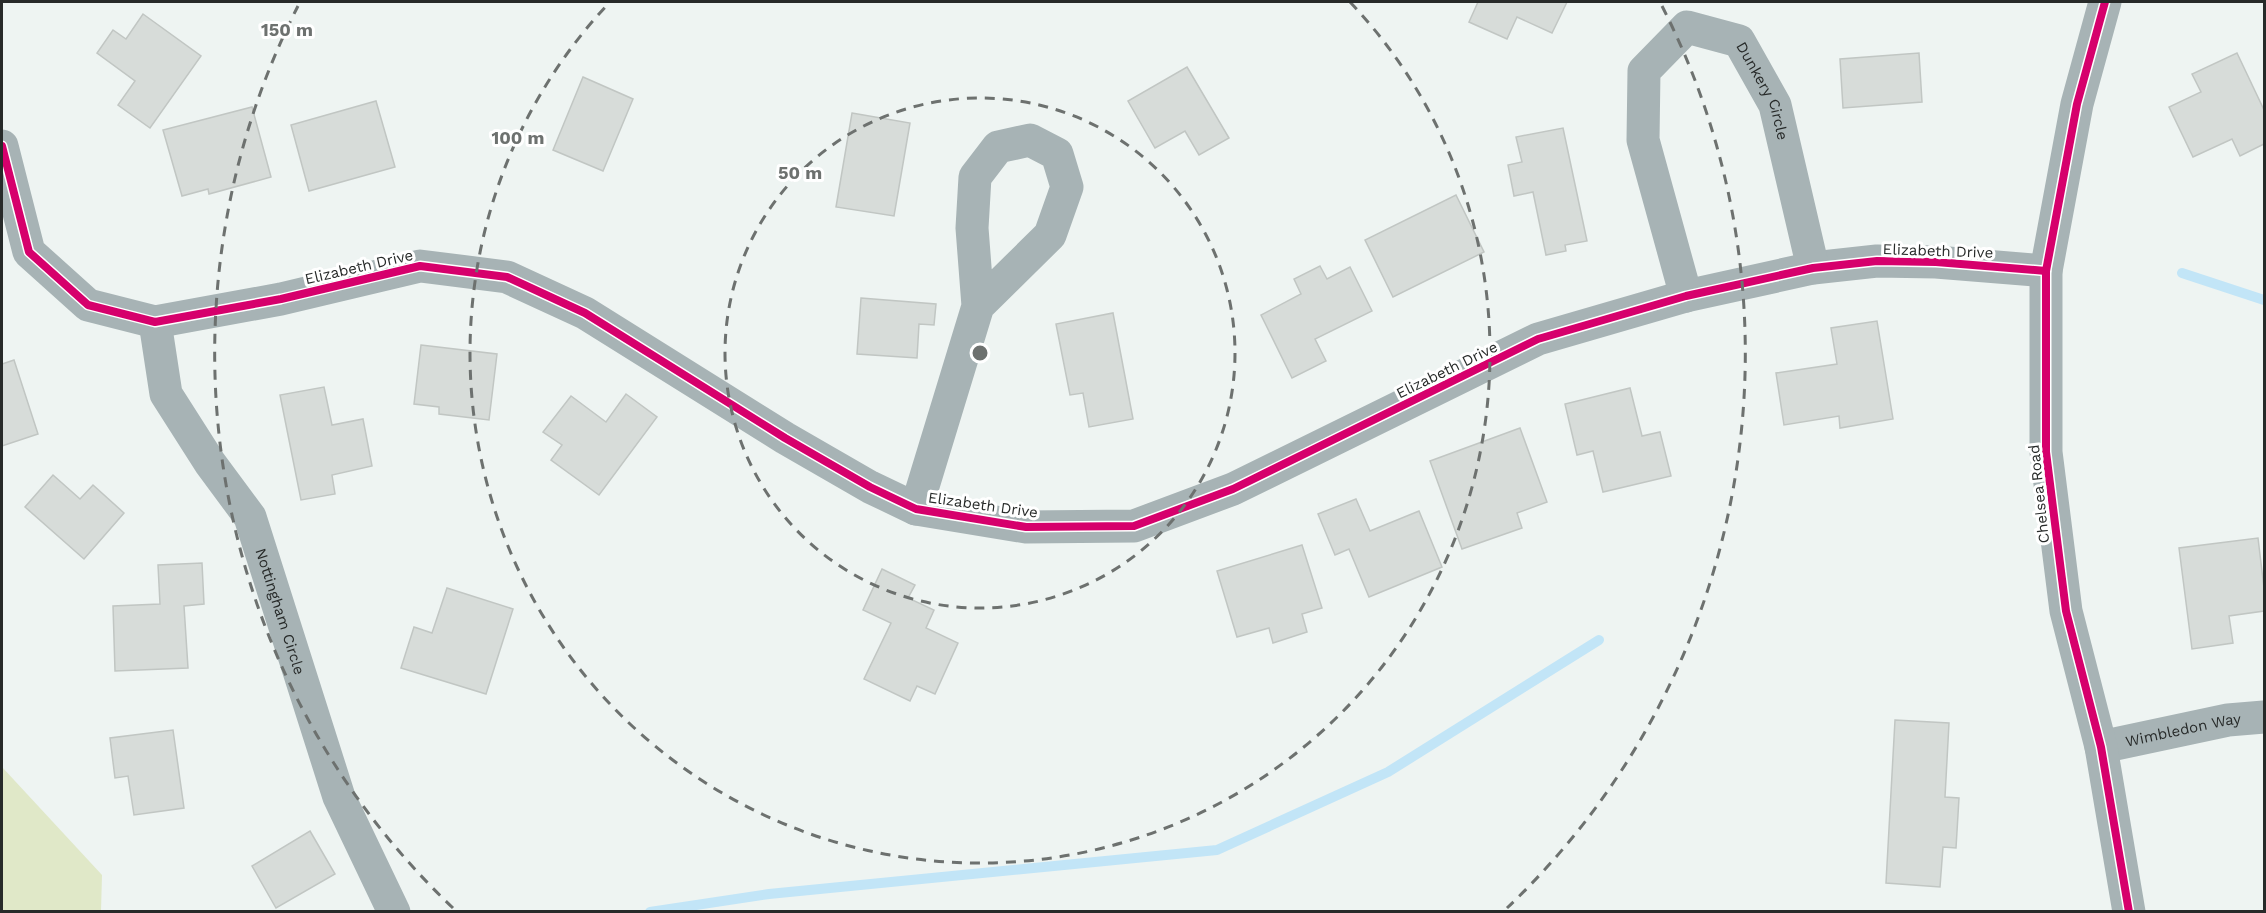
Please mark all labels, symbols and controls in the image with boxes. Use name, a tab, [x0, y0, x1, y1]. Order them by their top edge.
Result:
text: 150 m	[261, 19, 313, 40]
street label: Dunkery Circle	[1732, 39, 1792, 142]
text: 100 m	[491, 127, 545, 148]
text: 50 m	[778, 162, 822, 183]
street label: Elizabeth Drive	[1882, 240, 1994, 262]
street label: Elizabeth Drive	[303, 246, 415, 288]
street label: Elizabeth Drive	[1393, 338, 1501, 402]
centre of rings	[970, 343, 990, 363]
street label: Chelsea Road	[2025, 444, 2053, 544]
street label: Elizabeth Drive	[927, 488, 1039, 522]
street label: Nottingham Circle	[251, 546, 309, 677]
street label: Wimbledon Way	[2124, 710, 2242, 751]

